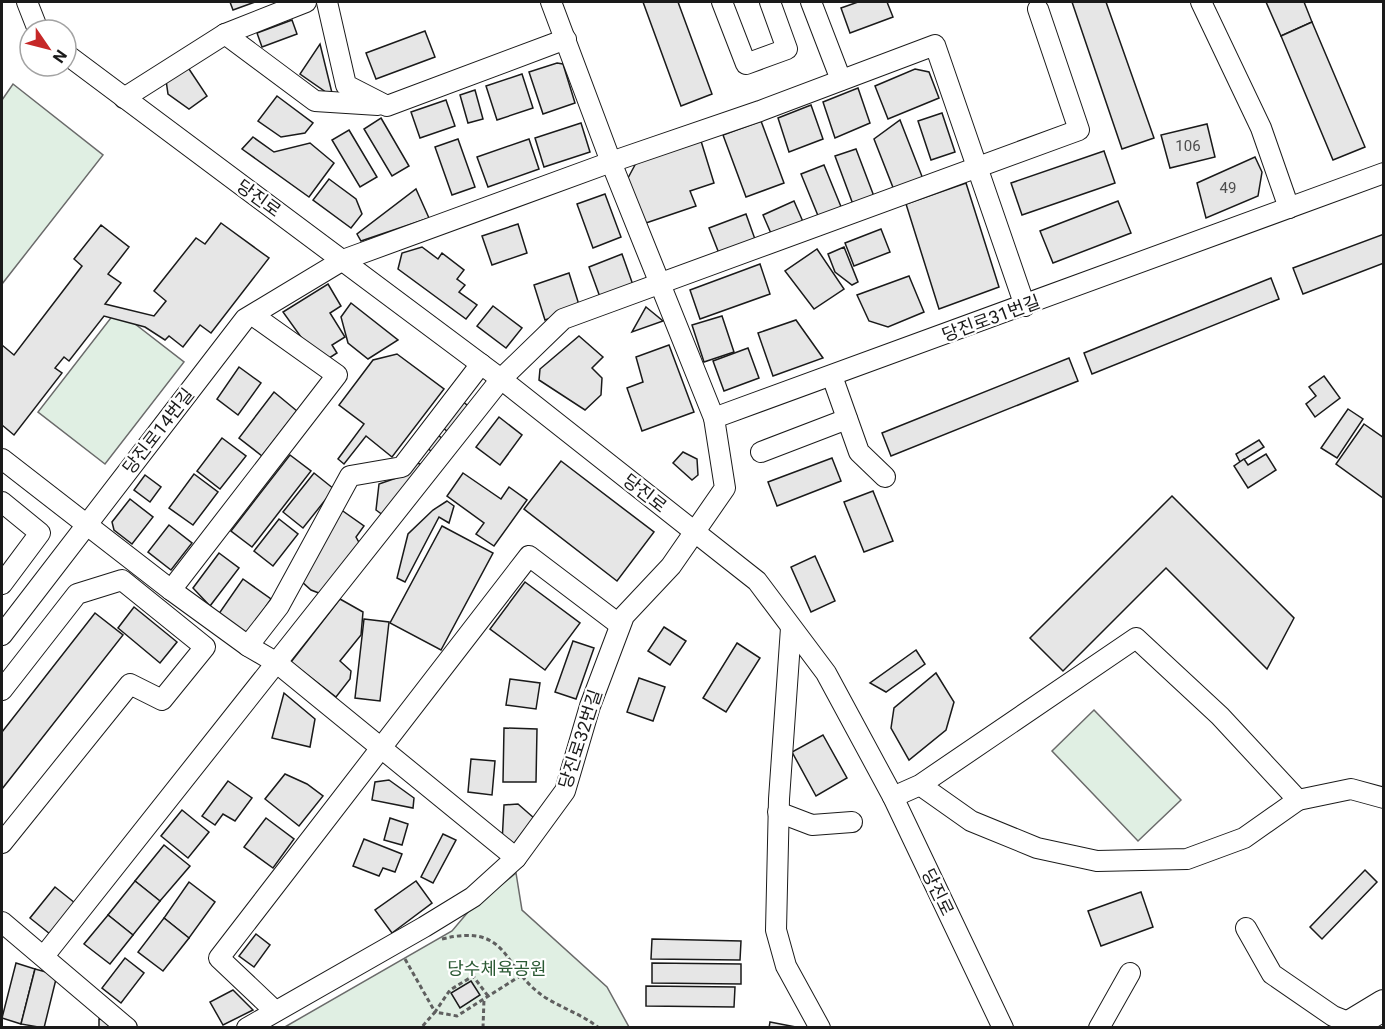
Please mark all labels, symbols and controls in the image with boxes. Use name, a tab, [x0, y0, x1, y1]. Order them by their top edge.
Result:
north arrow	[18, 18, 78, 78]
text: N	[49, 46, 71, 66]
house number: 106	[1175, 137, 1201, 155]
street label: 당진로	[233, 175, 285, 221]
house number: 49	[1220, 179, 1236, 197]
street label: 당진로31번길	[939, 291, 1043, 345]
street label: 당진로14번길	[118, 384, 198, 478]
street label: 당진로	[619, 469, 671, 517]
street label: 당진로32번길	[554, 687, 606, 791]
street label: 당진로	[918, 865, 958, 919]
park label: 당수체육공원	[447, 958, 547, 979]

